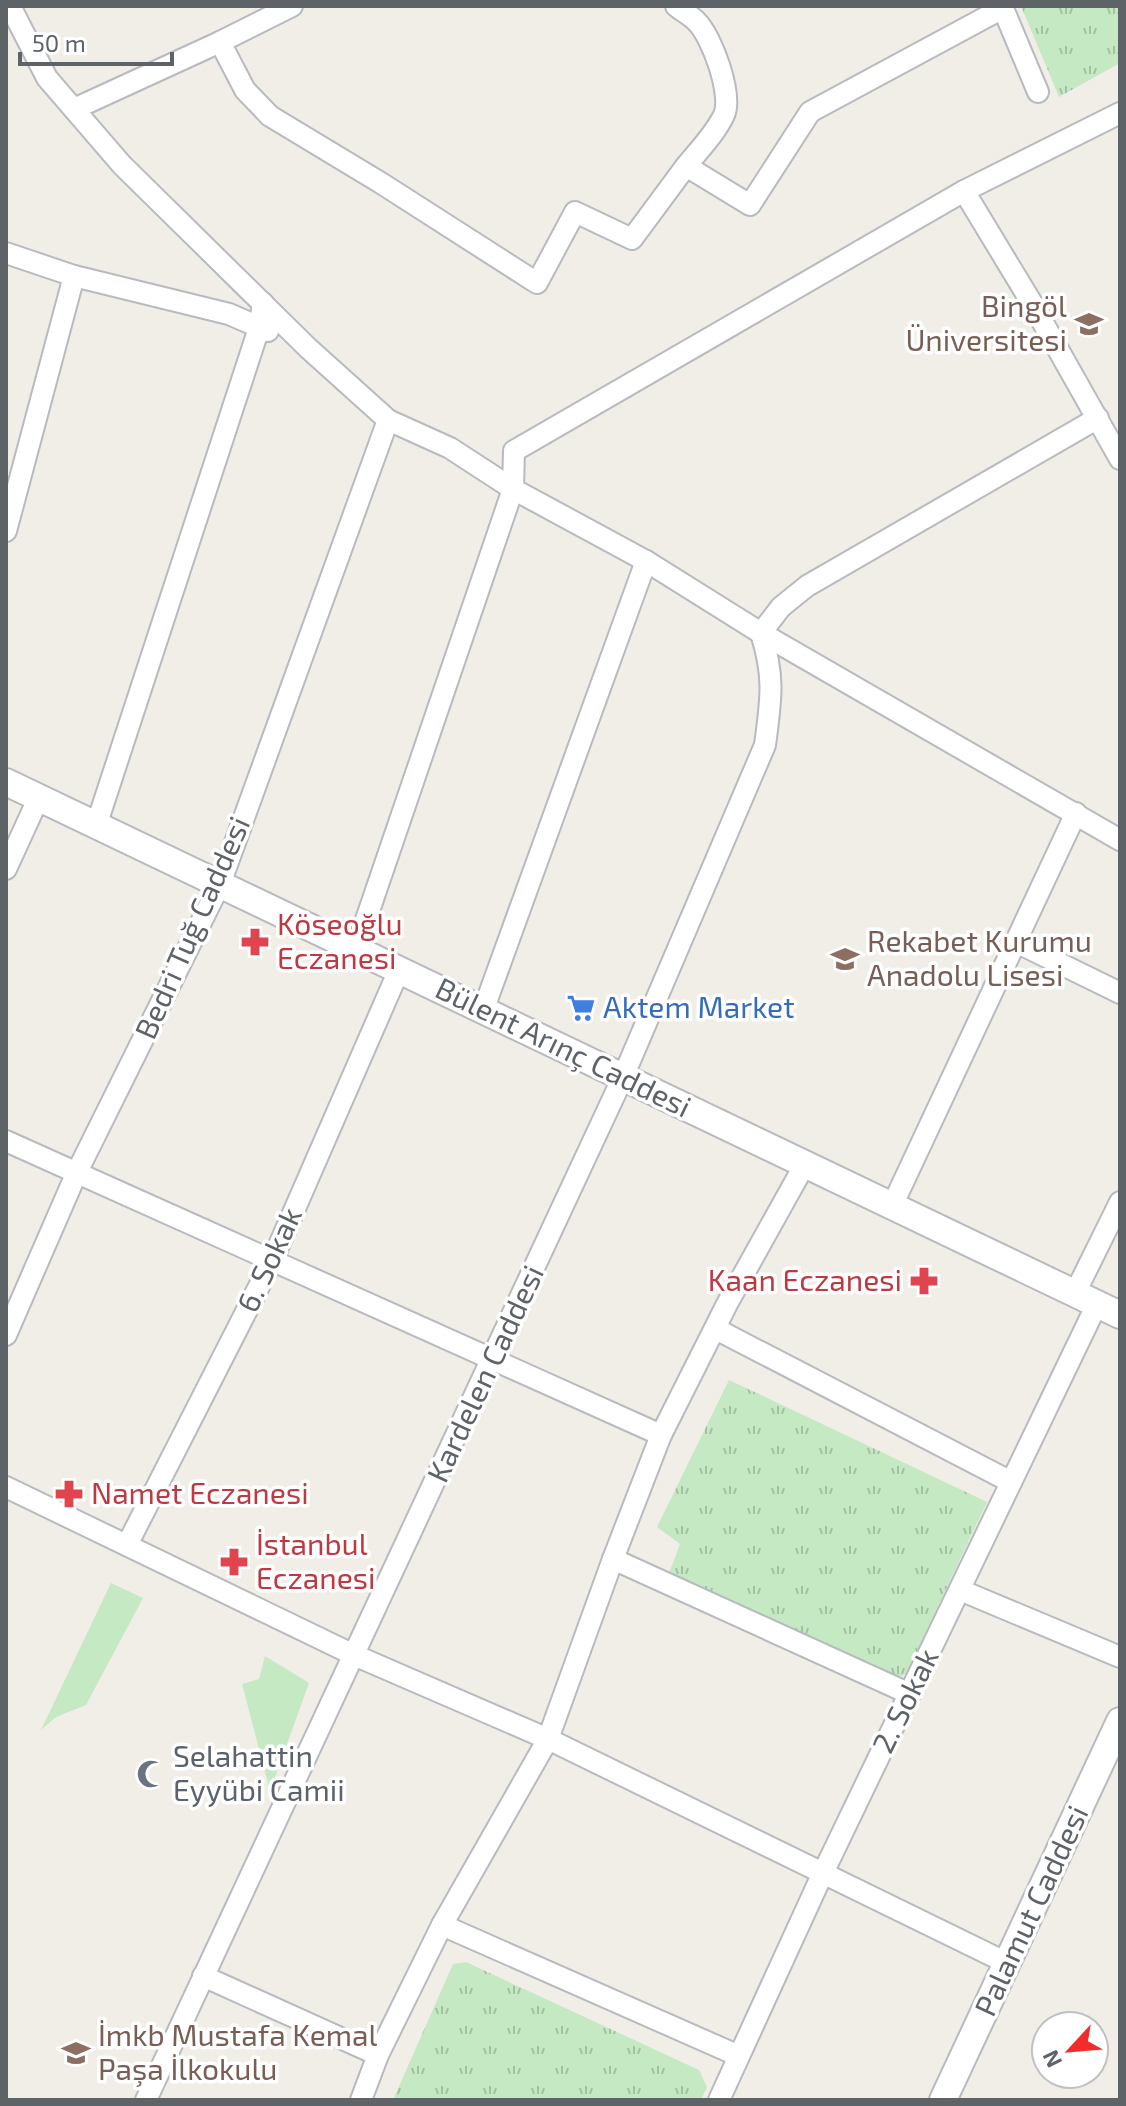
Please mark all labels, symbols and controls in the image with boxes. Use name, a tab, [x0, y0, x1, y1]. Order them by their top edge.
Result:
scale bar	[20, 16, 172, 66]
text: 50 m	[32, 28, 86, 57]
place label: Bingöl Üniversitesi	[905, 287, 1067, 357]
school or university icon: Bingöl Üniversitesi	[1074, 309, 1104, 339]
street label: Bedri Tuğ Caddesi	[126, 811, 256, 1044]
place label: Köseoğlu Eczanesi	[277, 905, 403, 975]
place label: Rekabet Kurumu Anadolu Lisesi	[867, 922, 1092, 992]
pharmacy icon: Köseoğlu Eczanesi	[240, 927, 270, 957]
school or university icon: Rekabet Kurumu Anadolu Lisesi	[830, 944, 860, 974]
street label: Bülent Arınç Caddesi	[430, 969, 697, 1124]
place label: Aktem Market	[603, 988, 795, 1024]
supermarket icon: Aktem Market	[566, 993, 596, 1023]
street label: 6. Sokak	[228, 1201, 308, 1317]
street label: Kardelen Caddesi	[418, 1259, 550, 1487]
place label: Kaan Eczanesi	[708, 1261, 902, 1297]
pharmacy icon: Kaan Eczanesi	[909, 1266, 939, 1296]
place label: Namet Eczanesi	[91, 1474, 309, 1510]
pharmacy icon: Namet Eczanesi	[54, 1479, 84, 1509]
place label: İstanbul Eczanesi	[256, 1525, 375, 1595]
pharmacy icon: İstanbul Eczanesi	[219, 1547, 249, 1577]
street label: 2. Sokak	[864, 1642, 945, 1758]
place label: Selahattin Eyyübi Camii	[173, 1737, 345, 1807]
mosque icon: Selahattin Eyyübi Camii	[136, 1759, 166, 1789]
street label: Palamut Caddesi	[966, 1799, 1095, 2021]
north arrow	[1030, 2010, 1110, 2090]
place label: İmkb Mustafa Kemal Paşa İlkokulu	[98, 2016, 378, 2087]
school or university icon: İmkb Mustafa Kemal Paşa İlkokulu	[61, 2038, 91, 2068]
text: N	[1036, 2046, 1066, 2072]

